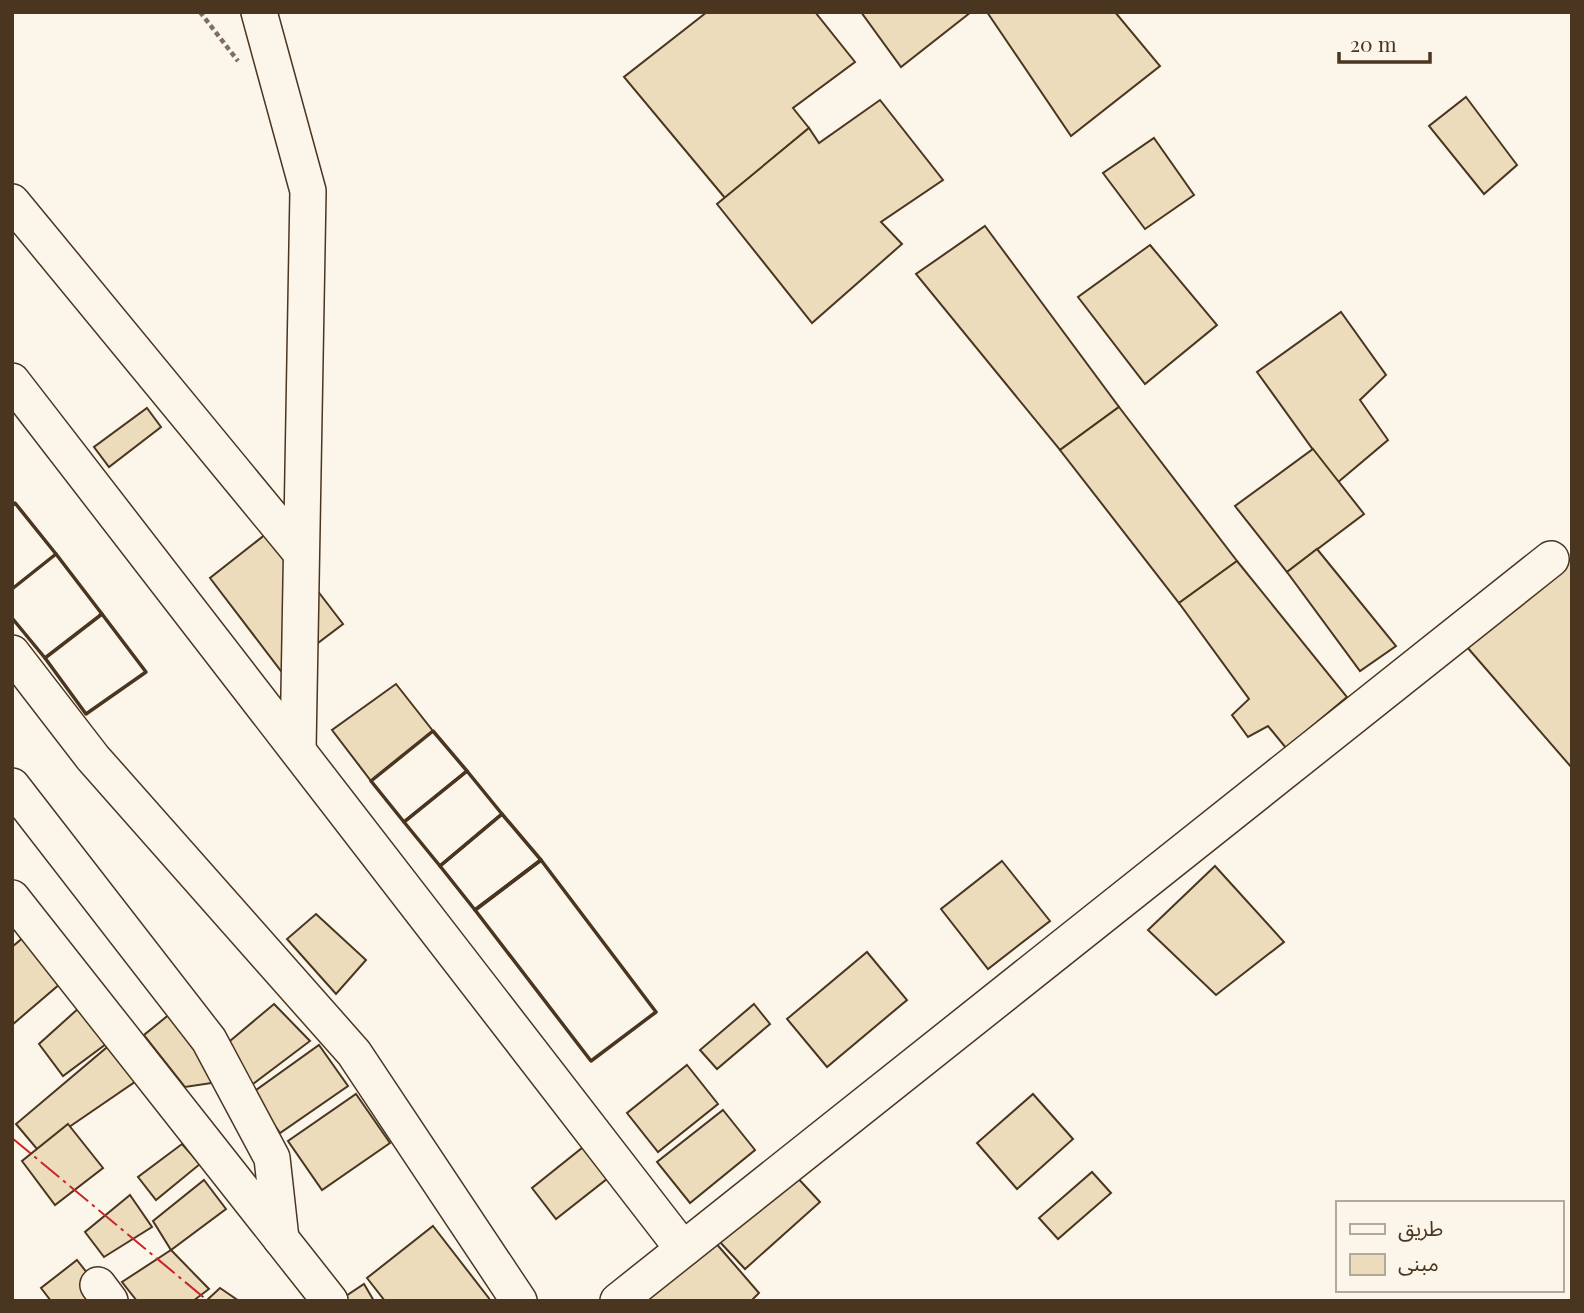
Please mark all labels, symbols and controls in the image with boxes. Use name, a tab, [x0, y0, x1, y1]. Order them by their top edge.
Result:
scale bar	[1339, 21, 1430, 65]
text: 20 m	[1350, 29, 1397, 57]
legend	[1336, 1201, 1563, 1292]
text: طريق	[1398, 1213, 1443, 1242]
text: مبنى	[1398, 1248, 1439, 1276]

